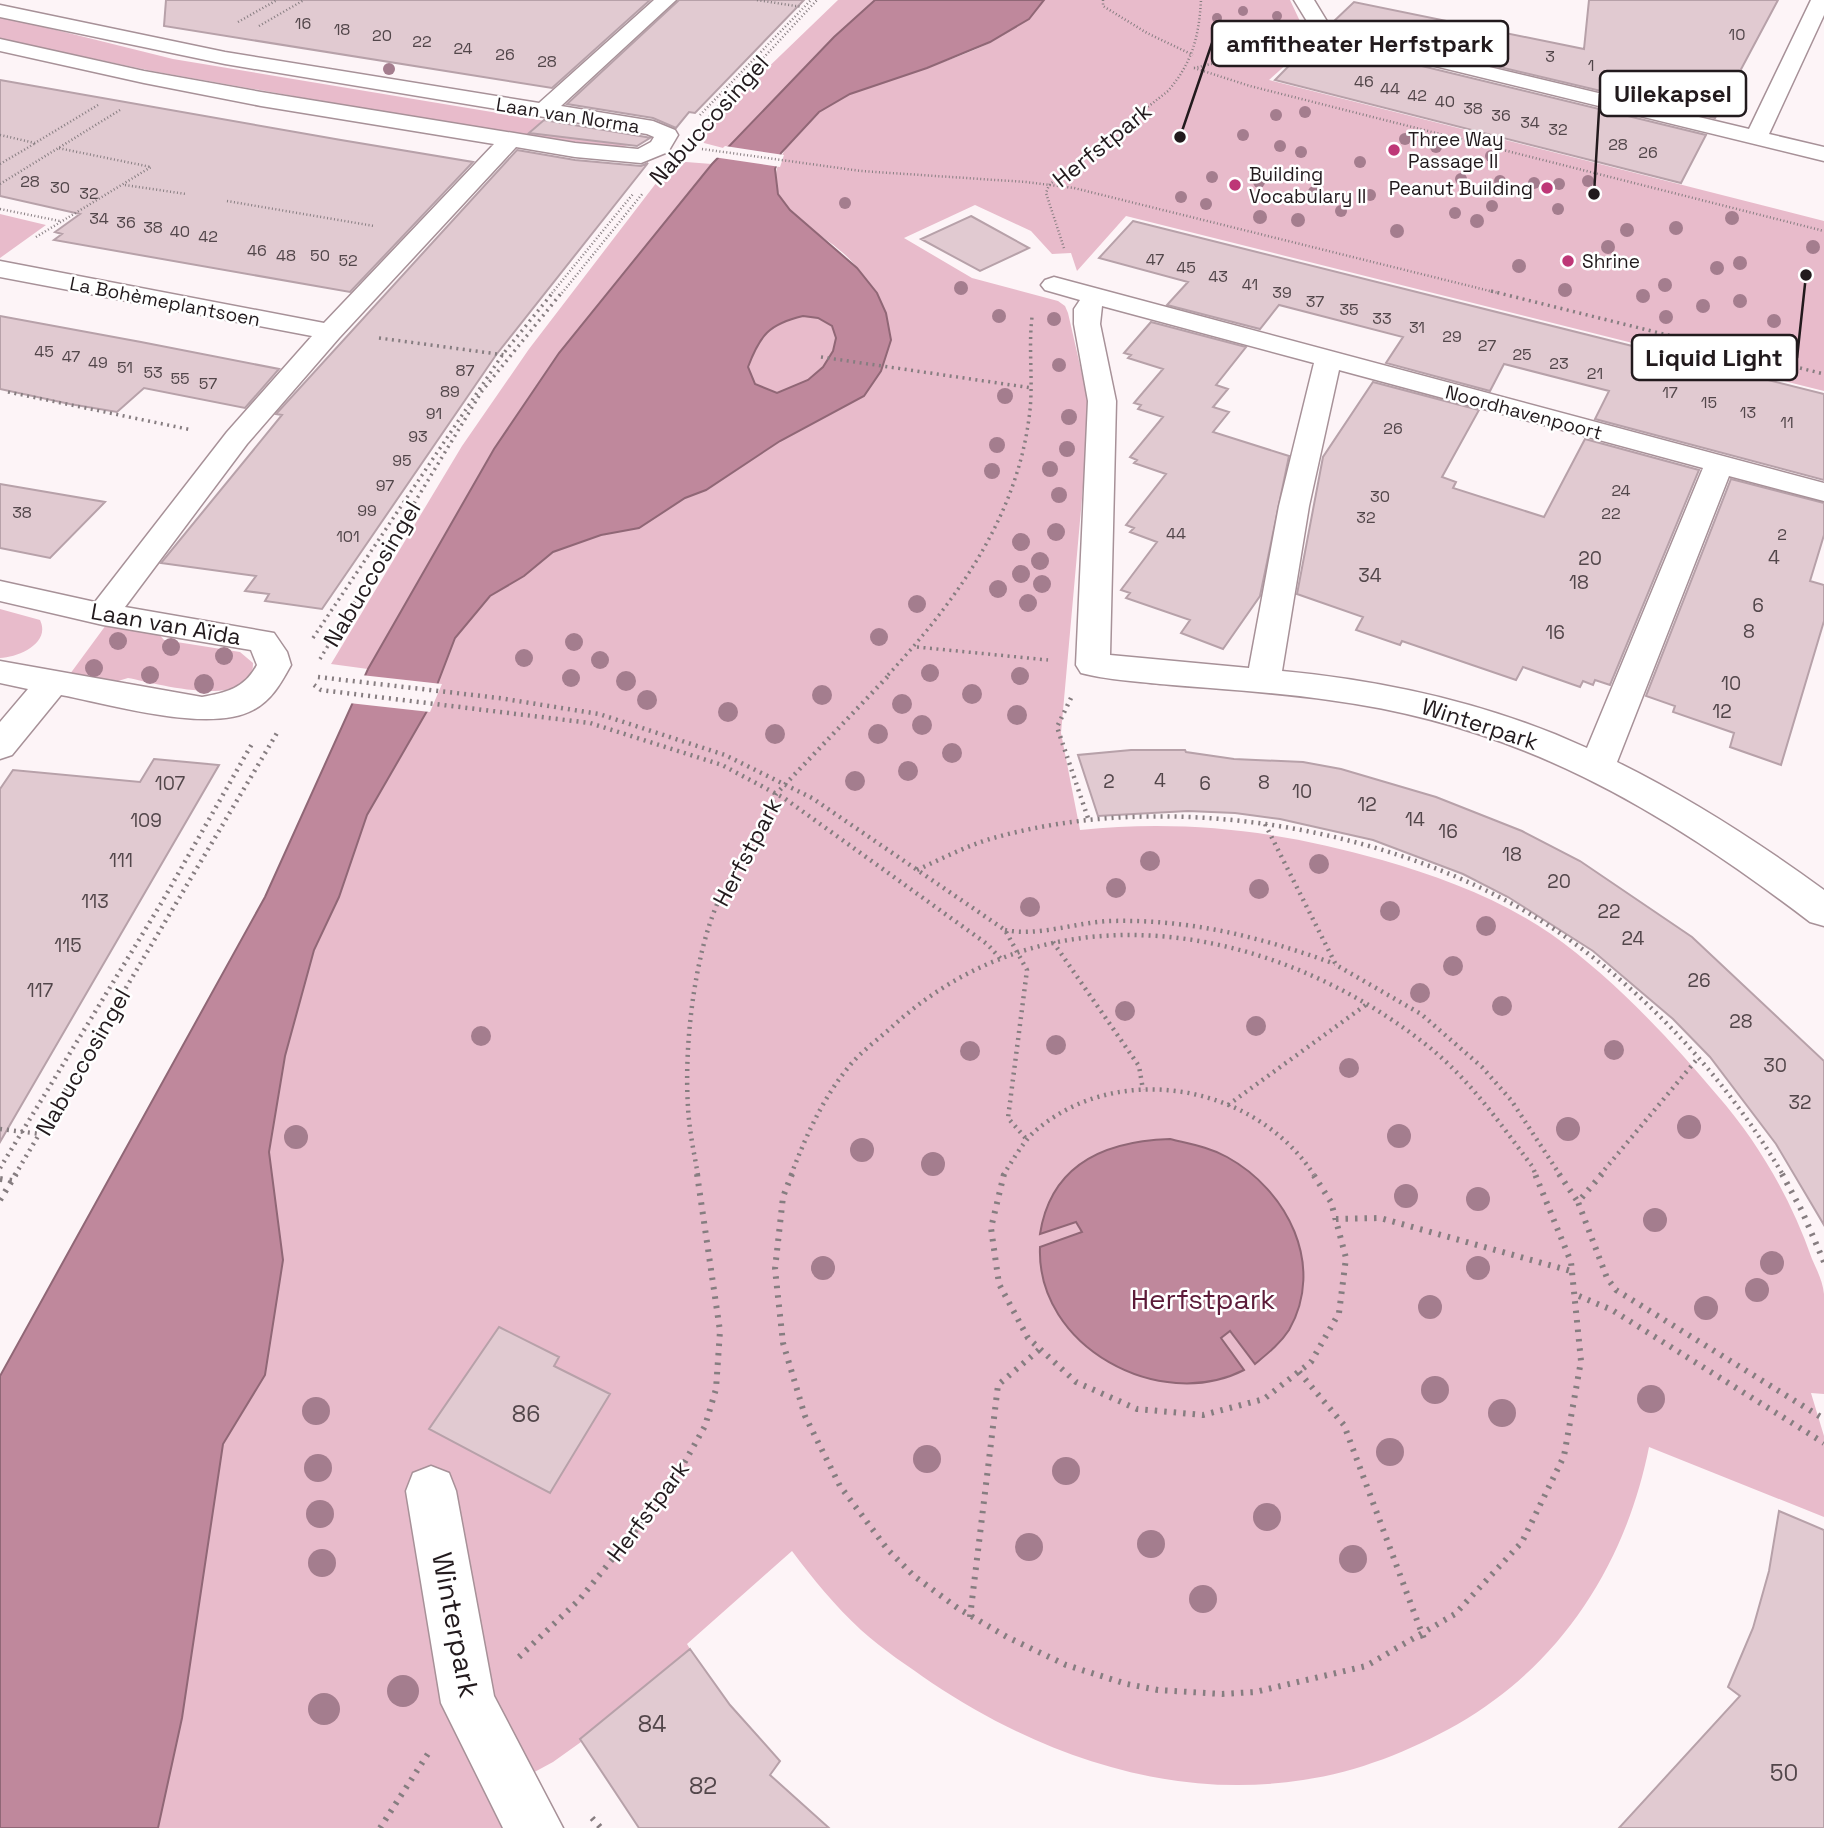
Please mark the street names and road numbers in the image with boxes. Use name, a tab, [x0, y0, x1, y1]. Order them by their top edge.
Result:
street label: Nabuccosingel	[643, 49, 775, 191]
street label: Laan van Norma	[494, 92, 642, 139]
street label: Herfstpark	[1046, 96, 1158, 194]
street label: La Bohèmeplantsoen	[68, 271, 262, 332]
street label: Noordhavenpoort	[1443, 379, 1605, 445]
street label: Nabuccosingel	[317, 496, 427, 652]
street label: Laan van Aïda	[88, 596, 244, 652]
street label: Winterpark	[1418, 691, 1542, 757]
street label: Herfstpark	[706, 792, 788, 912]
street label: Nabuccosingel	[29, 983, 137, 1141]
street label: Herfstpark	[600, 1454, 696, 1568]
street label: Winterpark	[424, 1549, 488, 1701]

